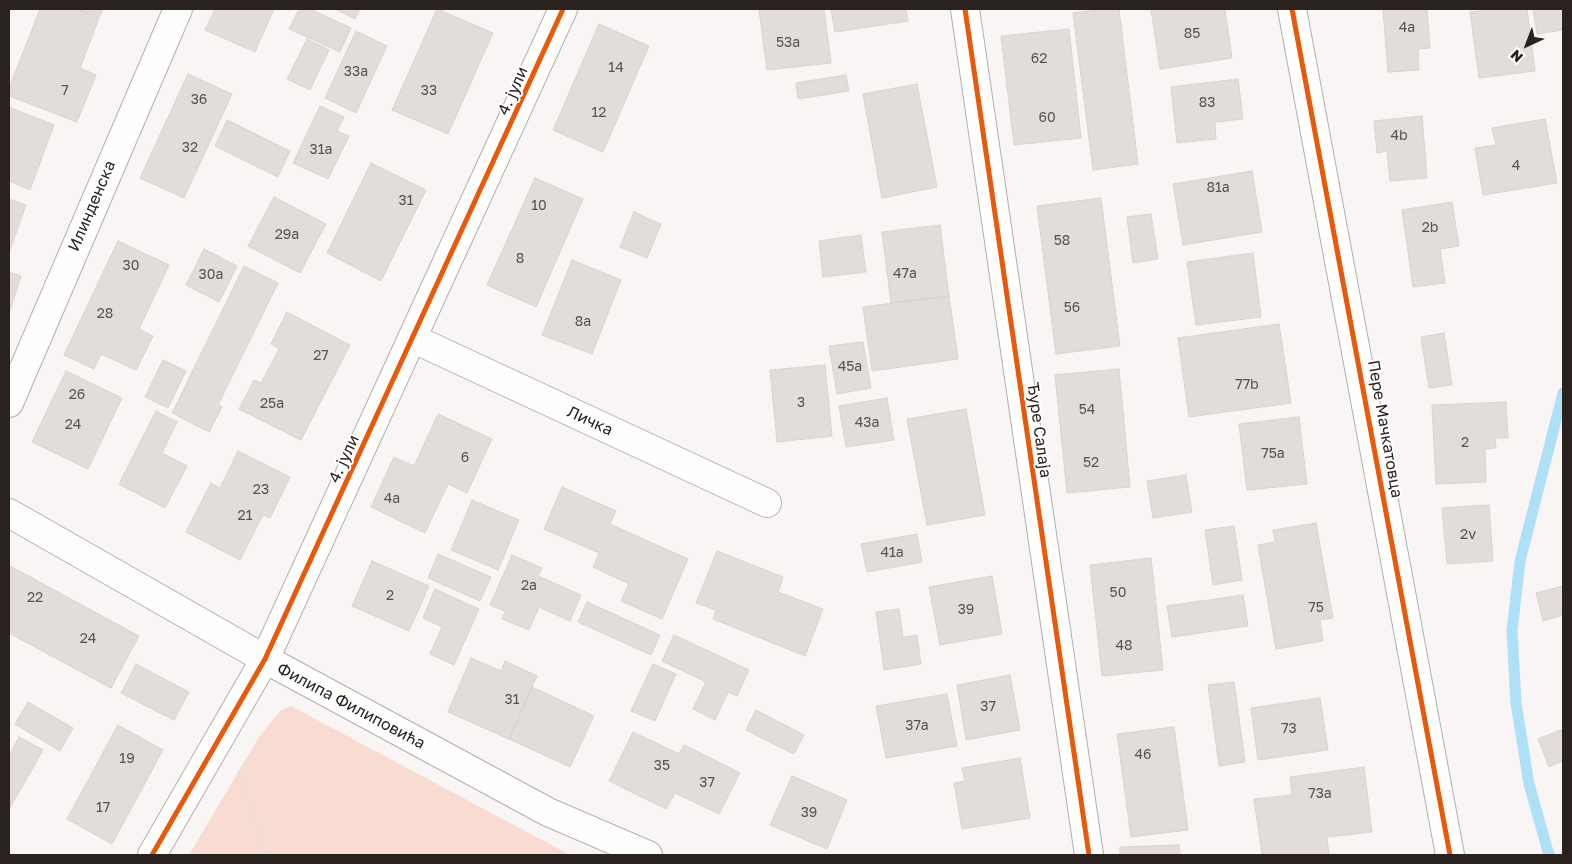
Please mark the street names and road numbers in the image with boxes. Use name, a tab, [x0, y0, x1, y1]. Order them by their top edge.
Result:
street label: 4. јули	[494, 64, 532, 118]
street label: Илинденска	[64, 158, 120, 254]
street label: Пере Мачкатовца	[1363, 359, 1407, 499]
street label: Ђуре Салаја	[1023, 381, 1055, 479]
street label: Личка	[564, 402, 616, 440]
street label: 4. јули	[325, 432, 363, 486]
street label: Филипа Филиповића	[274, 659, 428, 753]

